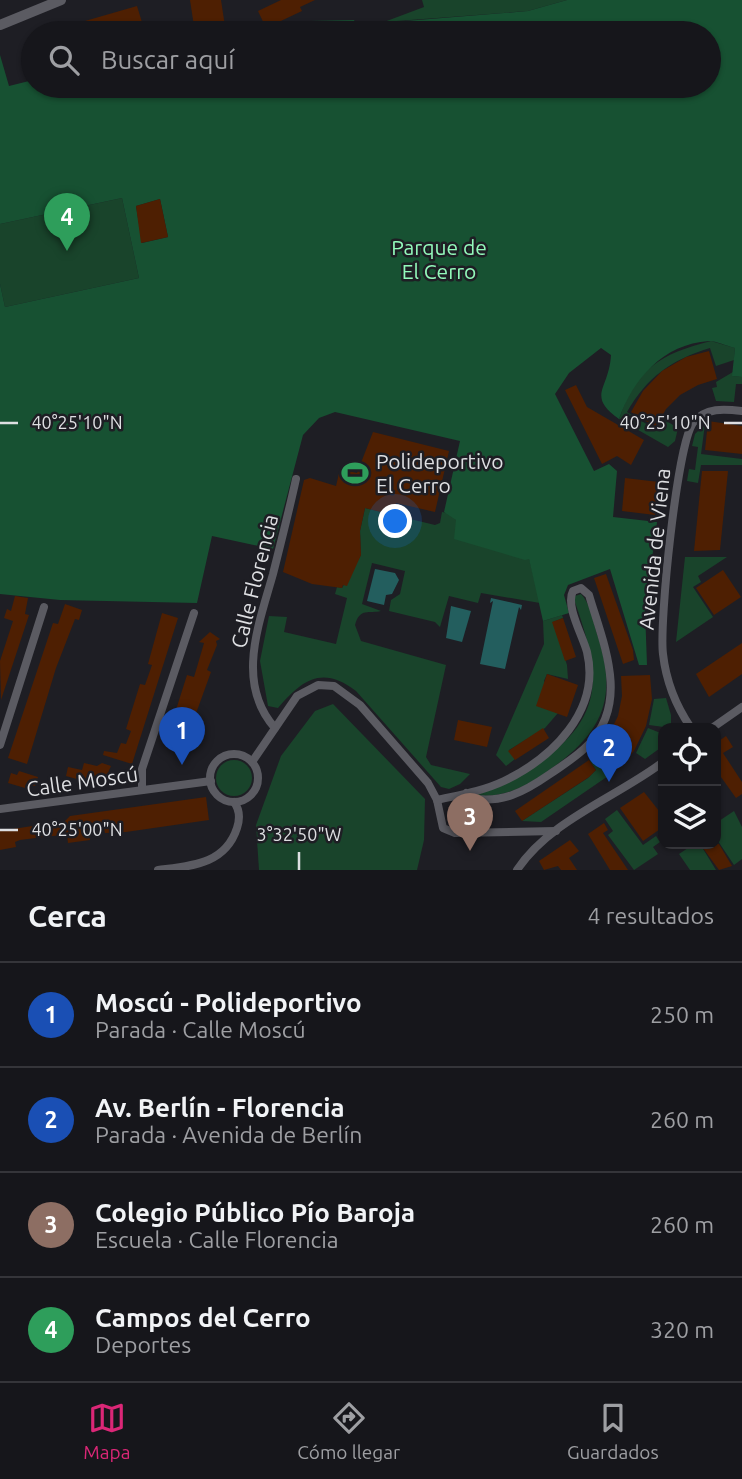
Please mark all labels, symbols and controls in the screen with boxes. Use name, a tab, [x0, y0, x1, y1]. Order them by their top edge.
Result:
search box	[21, 21, 721, 98]
icon: search	[45, 41, 83, 79]
text: Buscar aquí	[101, 45, 235, 74]
pin: 4	[44, 193, 90, 251]
park label: Parque de El Cerro	[391, 235, 487, 283]
text: 40°25'10"N	[31, 412, 123, 432]
text: 40°25'10"N	[619, 412, 711, 432]
place label: Polideportivo El Cerro	[376, 449, 503, 497]
sports icon: Polideportivo El Cerro	[340, 458, 370, 488]
street label: Avenida de Viena	[634, 467, 674, 631]
your location	[378, 504, 412, 538]
street label: Calle Florencia	[226, 512, 282, 650]
pin: 1	[159, 707, 205, 765]
map controls	[658, 723, 721, 849]
button: locate	[658, 723, 721, 786]
pin: 2	[586, 724, 632, 782]
street label: Calle Moscú	[25, 761, 139, 801]
button: layers	[658, 786, 721, 849]
pin: 3	[447, 793, 493, 851]
text: 40°25'00"N	[31, 819, 123, 839]
text: 3°32'50"W	[257, 824, 342, 844]
text: Cerca	[28, 899, 107, 933]
text: 4 resultados	[588, 903, 714, 928]
text: Moscú - Polideportivo	[95, 988, 362, 1017]
text: 1	[45, 1002, 57, 1027]
text: 250 m	[650, 1002, 714, 1027]
text: Parada · Calle Moscú	[95, 1017, 306, 1042]
text: Av. Berlín - Florencia	[95, 1093, 345, 1122]
text: 2	[45, 1107, 57, 1132]
text: 260 m	[650, 1107, 714, 1132]
text: Parada · Avenida de Berlín	[95, 1122, 362, 1147]
text: Colegio Público Pío Baroja	[95, 1198, 415, 1227]
text: 3	[45, 1212, 57, 1237]
text: 260 m	[650, 1212, 714, 1237]
text: Escuela · Calle Florencia	[95, 1227, 339, 1252]
text: Campos del Cerro	[95, 1303, 311, 1332]
text: 4	[45, 1317, 57, 1342]
text: 320 m	[650, 1317, 714, 1342]
text: Deportes	[95, 1332, 191, 1357]
tab: Mapa	[83, 1399, 131, 1463]
tab: Cómo llegar	[297, 1399, 400, 1463]
tab: Guardados	[567, 1399, 659, 1463]

